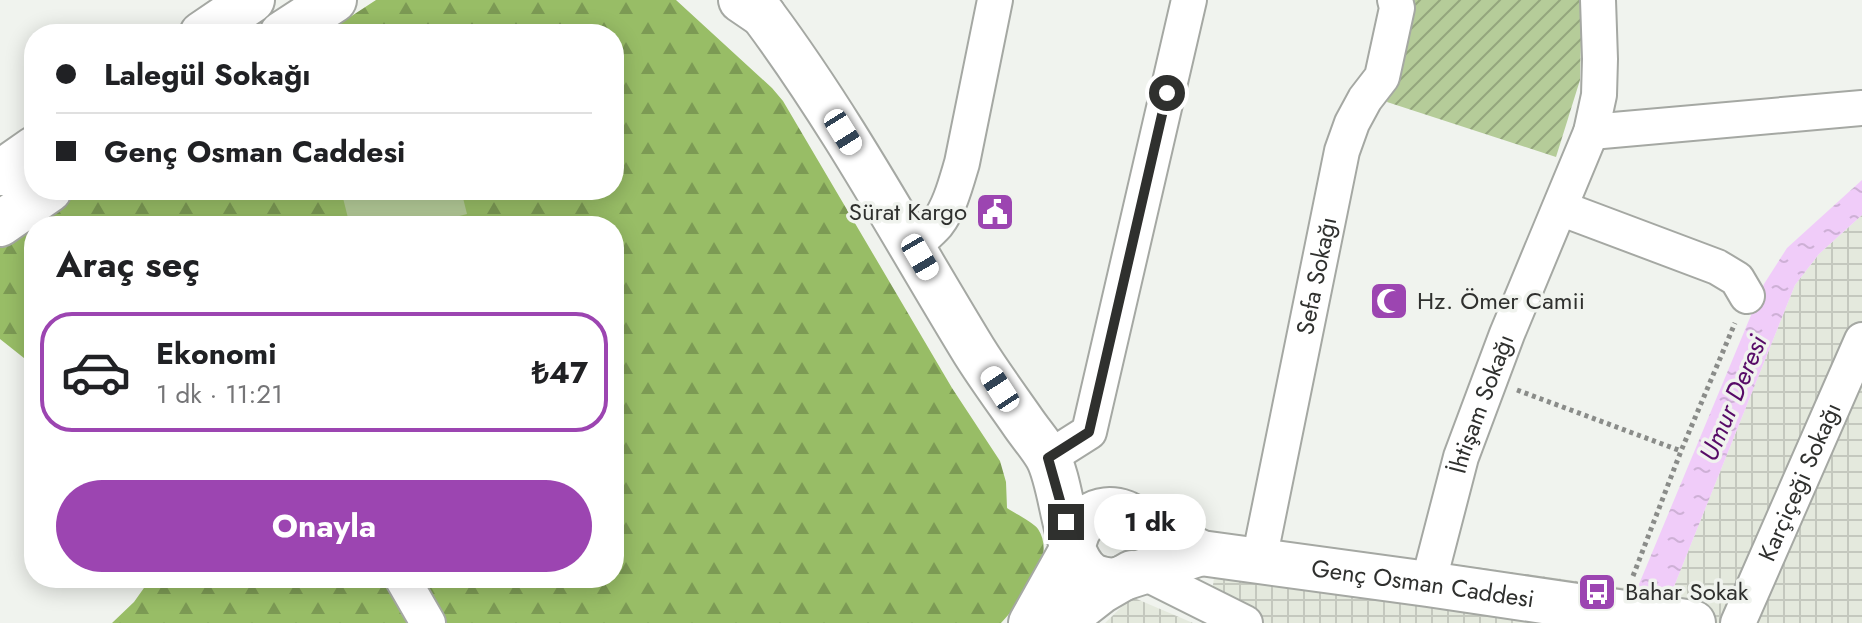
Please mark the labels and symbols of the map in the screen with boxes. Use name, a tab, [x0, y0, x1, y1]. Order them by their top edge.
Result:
route start	[1149, 75, 1185, 111]
car	[820, 105, 866, 159]
public building icon: Sürat Kargo	[974, 191, 1016, 233]
place label: Sürat Kargo	[849, 194, 967, 229]
street label: Sefa Sokağı	[1287, 214, 1345, 338]
car	[898, 230, 942, 284]
mosque icon: Hz. Ömer Camii	[1368, 280, 1410, 322]
place label: Hz. Ömer Camii	[1417, 283, 1585, 318]
street label: İhtişam Sokağı	[1440, 329, 1522, 477]
water label: Umur Deresi	[1689, 329, 1777, 467]
car	[977, 362, 1023, 416]
street label: Karçiçeği Sokağı	[1749, 397, 1849, 567]
callout: 1 dk	[1094, 494, 1206, 550]
route end	[1048, 504, 1084, 540]
street label: Genç Osman Caddesi	[1309, 550, 1537, 616]
bus stop icon: Bahar Sokak	[1576, 571, 1618, 613]
place label: Bahar Sokak	[1625, 574, 1749, 609]

